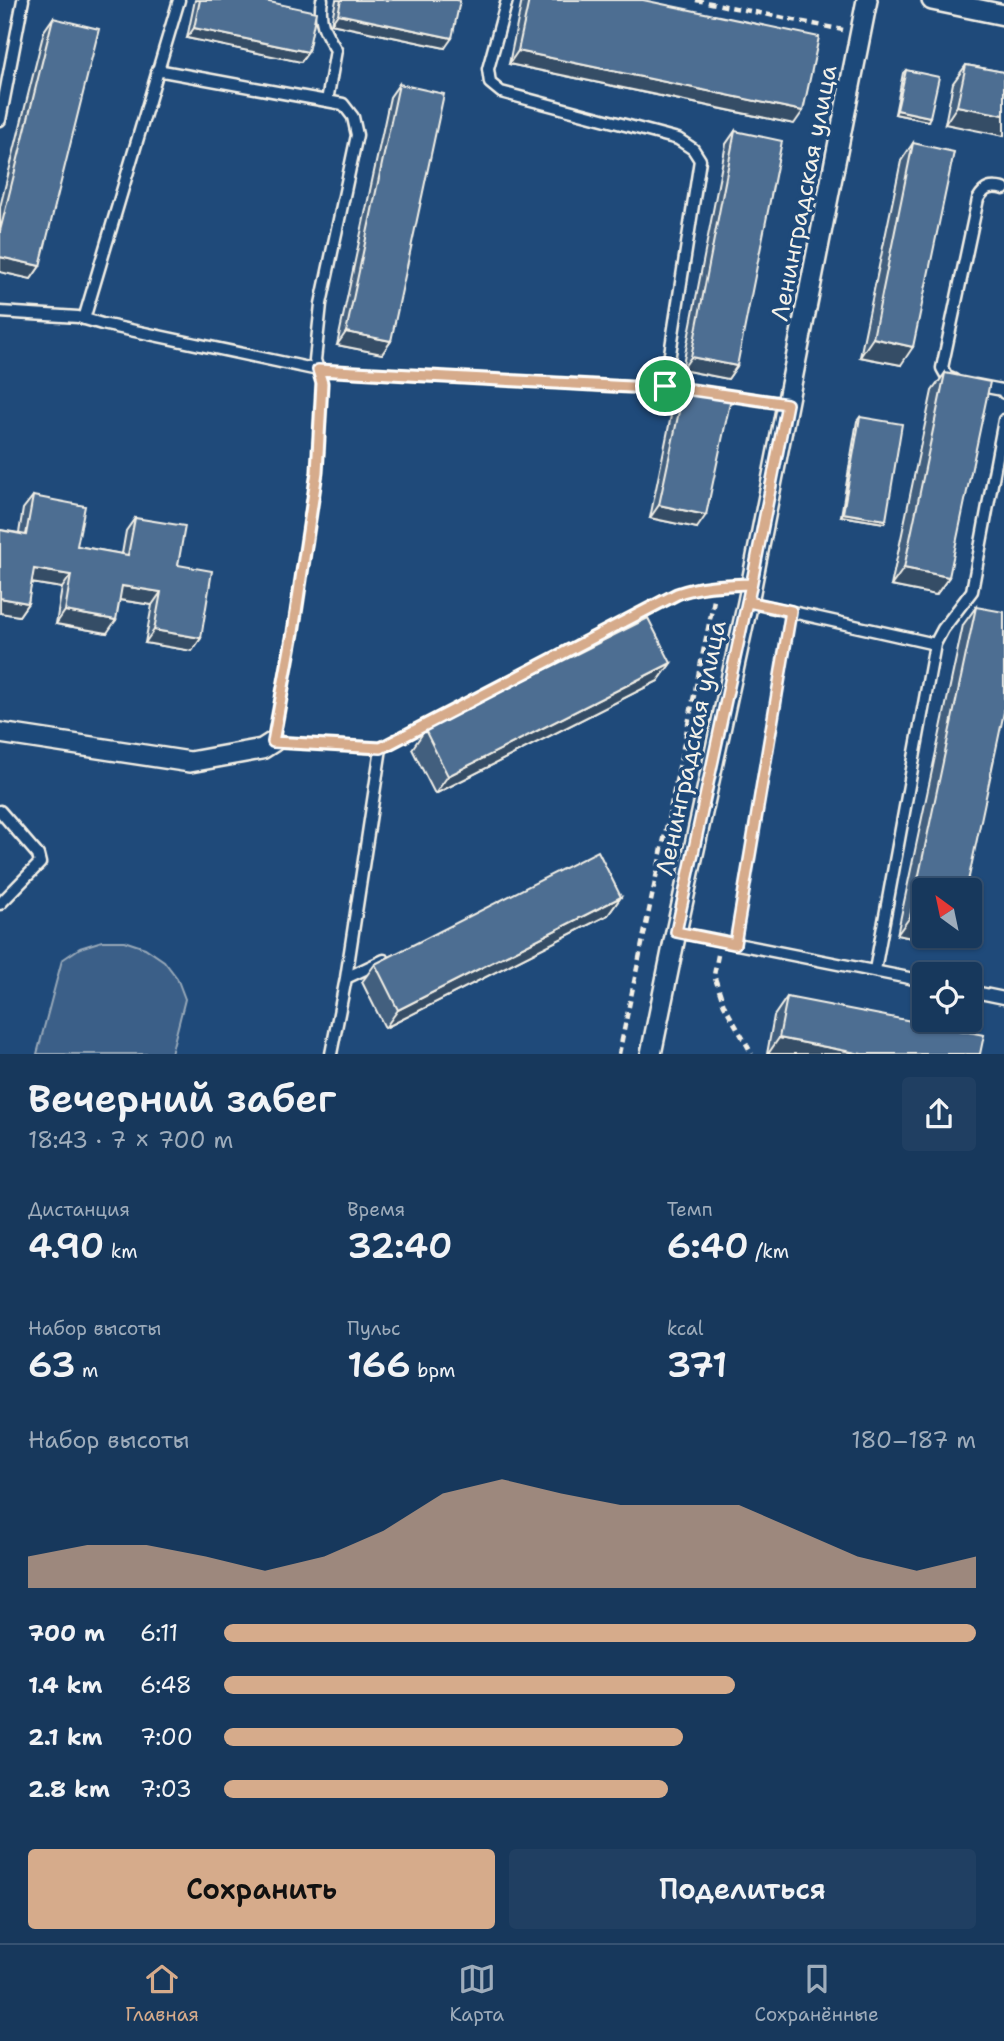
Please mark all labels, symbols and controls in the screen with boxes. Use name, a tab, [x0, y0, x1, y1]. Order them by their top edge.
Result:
street label: Ленинградская улица	[763, 62, 845, 324]
pin	[635, 356, 695, 416]
icon: arrive	[646, 367, 684, 405]
street label: Ленинградская улица	[648, 617, 734, 879]
north arrow	[912, 878, 982, 948]
map controls	[912, 878, 982, 1032]
button: locate	[912, 962, 982, 1032]
text: Вечерний забег	[28, 1073, 336, 1124]
button: share	[902, 1077, 976, 1151]
text: 18:43 · 7 × 700 m	[28, 1125, 233, 1155]
text: Дистанция	[28, 1197, 130, 1222]
text: Время	[347, 1197, 405, 1222]
text: Темп	[667, 1197, 713, 1222]
text: 4.90	[28, 1222, 104, 1269]
text: 32:40	[347, 1222, 453, 1269]
text: 6:40	[667, 1222, 749, 1269]
text: km	[104, 1239, 138, 1264]
text: /km	[749, 1239, 789, 1264]
text: Набор высоты	[28, 1316, 161, 1341]
text: Пульс	[347, 1316, 401, 1341]
text: kcal	[667, 1316, 704, 1341]
text: 63	[28, 1341, 76, 1388]
text: 166	[347, 1341, 411, 1388]
text: 371	[667, 1341, 728, 1388]
text: m	[76, 1358, 98, 1383]
text: bpm	[411, 1358, 455, 1383]
text: Набор высоты	[28, 1425, 189, 1455]
text: 180–187 m	[851, 1425, 976, 1455]
text: 700 m	[28, 1618, 105, 1648]
text: 6:11	[140, 1618, 178, 1648]
text: 1.4 km	[28, 1670, 102, 1700]
text: 6:48	[140, 1670, 192, 1700]
text: 2.1 km	[28, 1722, 102, 1752]
text: 7:00	[140, 1722, 193, 1752]
text: 2.8 km	[28, 1774, 110, 1804]
text: 7:03	[140, 1774, 192, 1804]
button: Сохранить	[28, 1849, 495, 1929]
button: Поделиться	[509, 1849, 976, 1929]
tab: Главная	[125, 1960, 199, 2027]
tab: Карта	[450, 1960, 504, 2027]
tab: Сохранённые	[755, 1960, 879, 2027]

